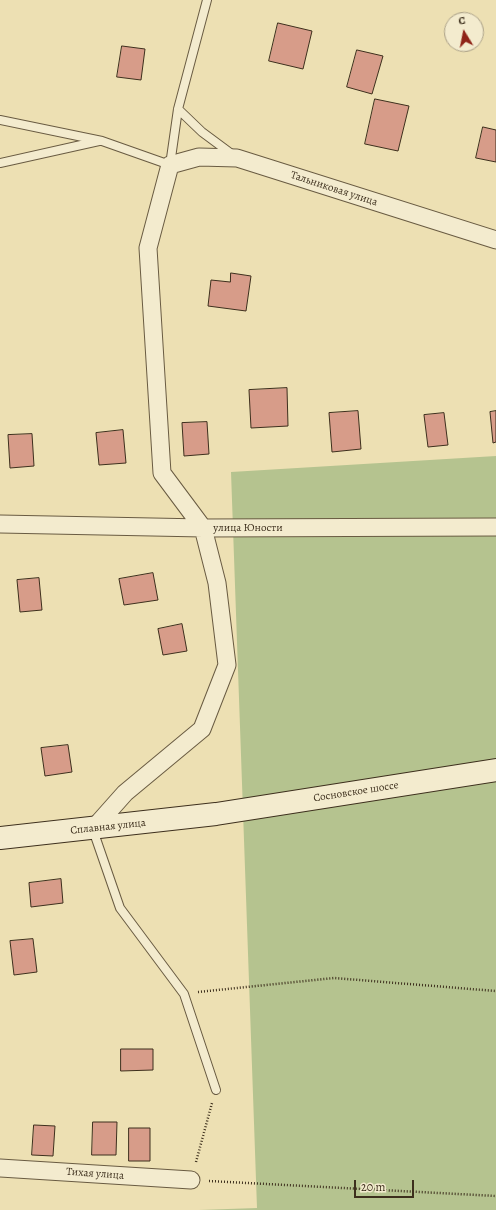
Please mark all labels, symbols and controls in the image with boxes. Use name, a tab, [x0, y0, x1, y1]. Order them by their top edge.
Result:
north arrow	[444, 12, 484, 52]
text: С	[457, 13, 467, 29]
street label: Тальниковая улица	[289, 169, 379, 209]
street label: улица Юности	[213, 521, 283, 535]
street label: Сосновское шоссе	[313, 779, 399, 805]
street label: Сплавная улица	[70, 816, 146, 838]
street label: Тихая улица	[66, 1165, 124, 1183]
scale bar	[356, 1172, 416, 1198]
text: 20 m	[361, 1179, 385, 1195]

